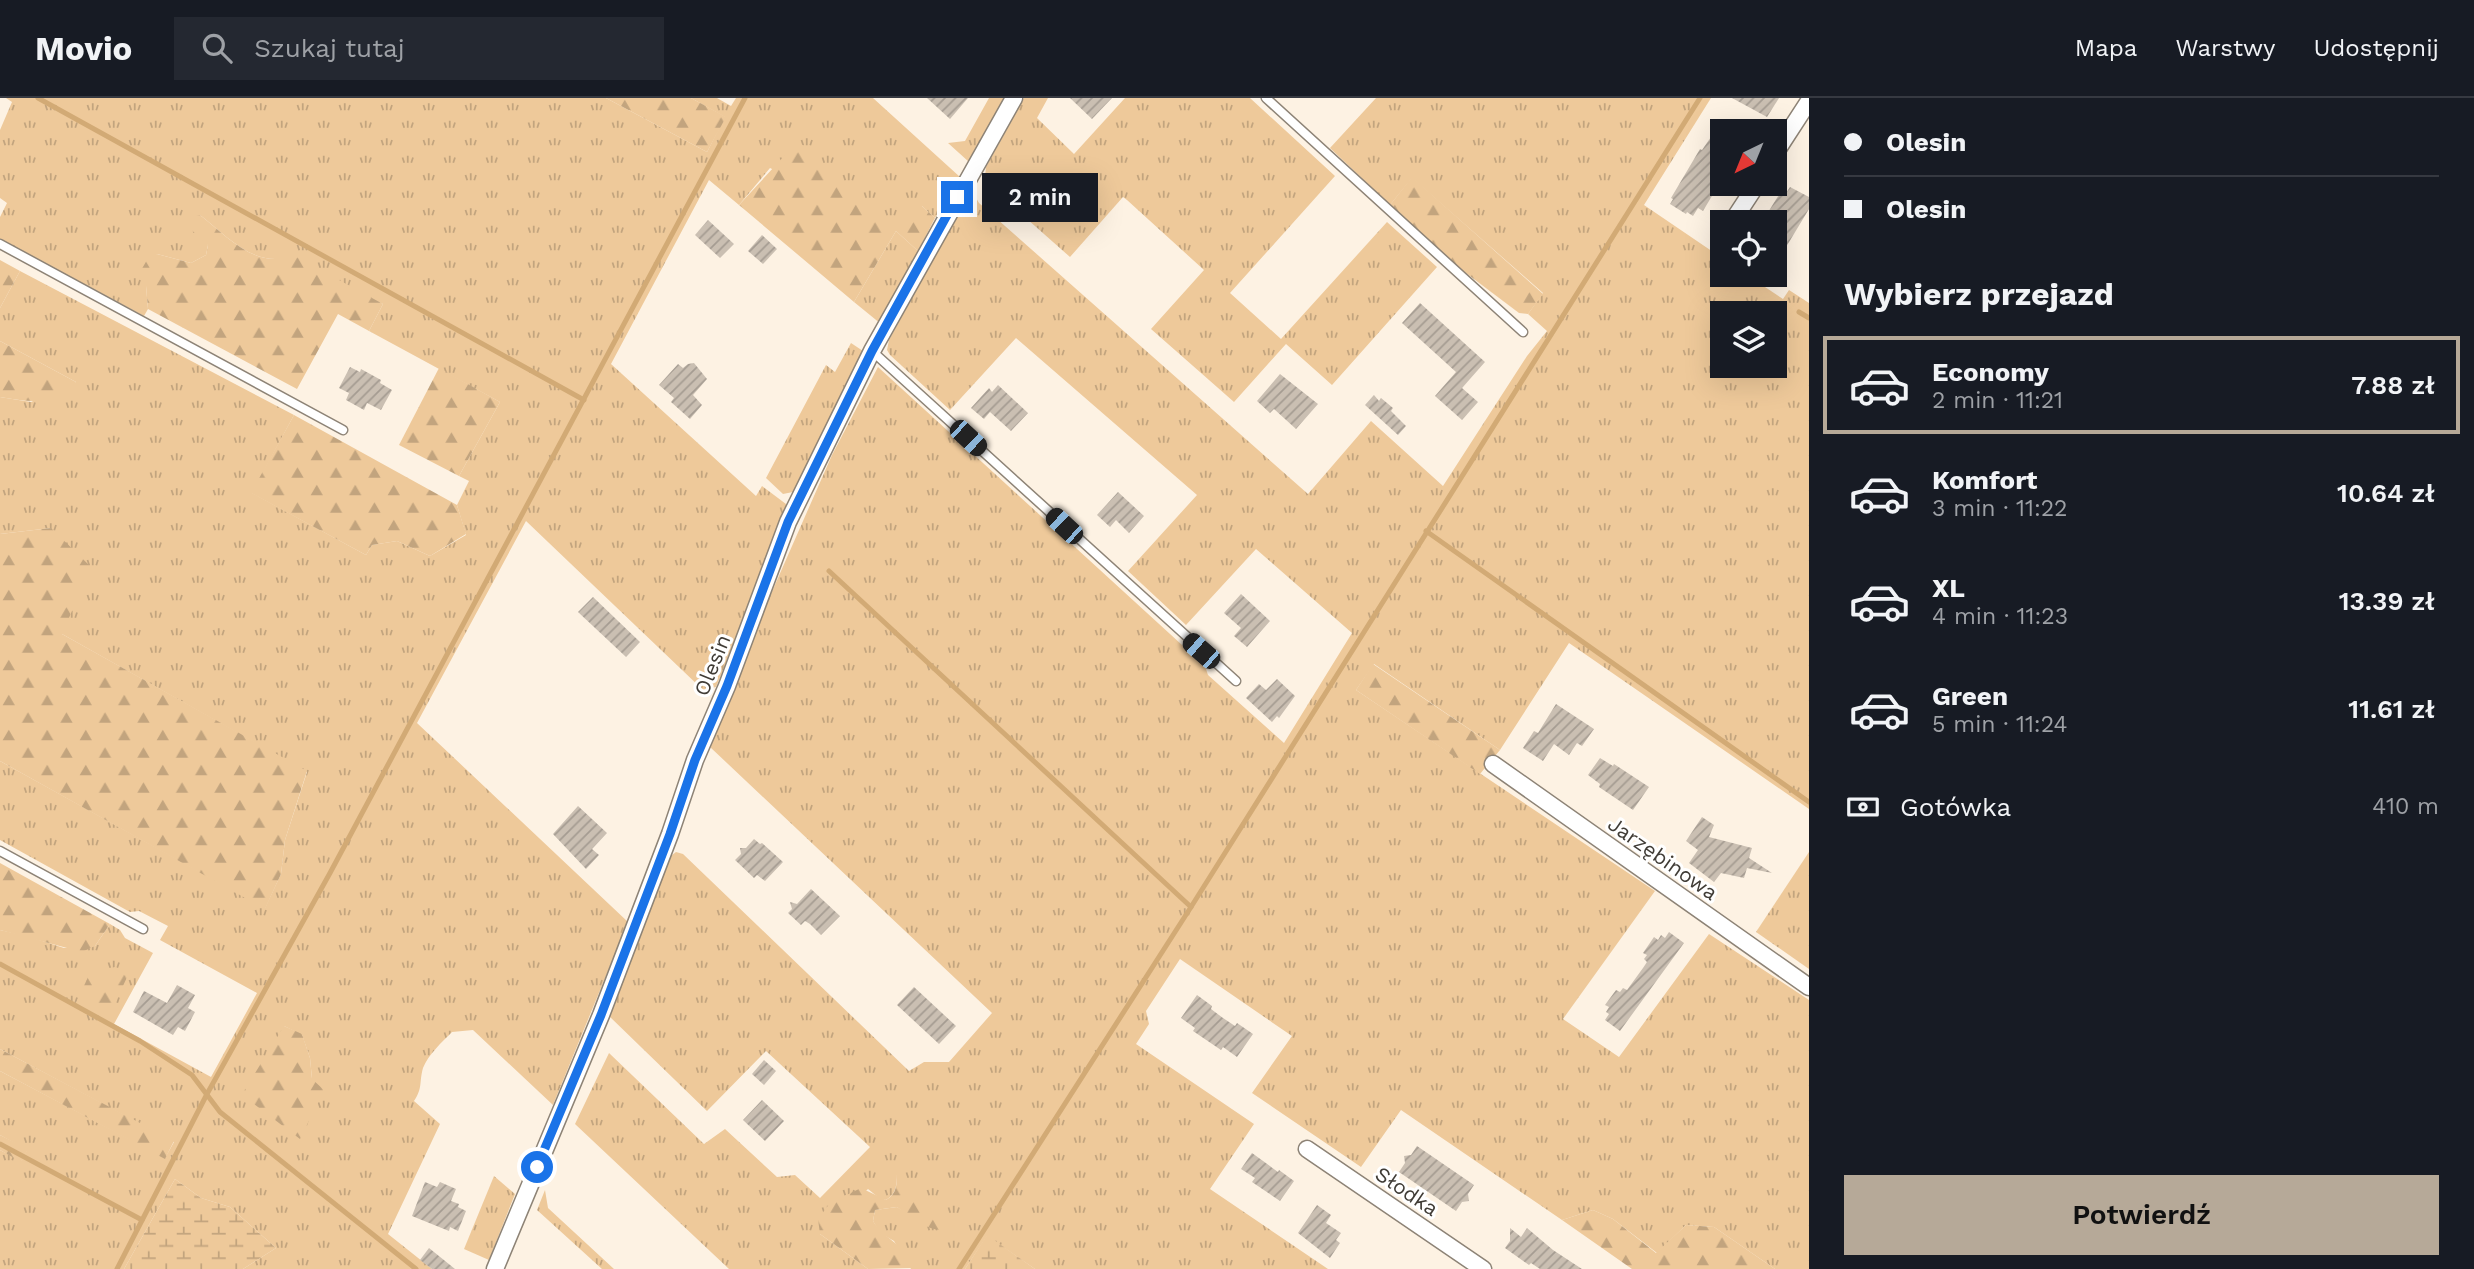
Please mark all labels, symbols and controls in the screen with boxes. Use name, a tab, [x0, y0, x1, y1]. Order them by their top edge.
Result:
search box	[174, 17, 664, 80]
text: Movio	[35, 29, 132, 68]
icon: search	[198, 29, 236, 67]
text: Szukaj tutaj	[254, 33, 405, 63]
text: Mapa	[2075, 34, 2137, 62]
text: Warstwy	[2175, 34, 2276, 62]
text: Udostępnij	[2314, 34, 2439, 62]
north arrow	[1710, 119, 1787, 196]
map controls	[1710, 119, 1787, 378]
text: Olesin	[1886, 127, 1966, 157]
callout: 2 min	[982, 172, 1097, 222]
route end	[941, 181, 973, 213]
text: 2 min	[1008, 184, 1072, 211]
text: Olesin	[1886, 194, 1966, 224]
button: locate	[1710, 210, 1787, 287]
text: Wybierz przejazd	[1844, 275, 2114, 313]
button: layers	[1710, 301, 1787, 378]
icon: car	[1848, 354, 1911, 417]
text: Economy	[1932, 357, 2049, 387]
text: 7.88 zł	[2351, 370, 2435, 400]
text: 2 min · 11:21	[1932, 387, 2063, 414]
car	[946, 416, 991, 460]
icon: car	[1848, 462, 1911, 525]
text: Komfort	[1932, 465, 2037, 495]
text: 10.64 zł	[2337, 478, 2435, 508]
text: 3 min · 11:22	[1932, 495, 2068, 522]
car	[1042, 504, 1087, 548]
icon: car	[1848, 570, 1911, 633]
text: XL	[1932, 573, 1965, 603]
text: 13.39 zł	[2339, 586, 2435, 616]
text: 4 min · 11:23	[1932, 603, 2068, 630]
car	[1179, 629, 1224, 673]
street label: Olesin	[688, 631, 736, 699]
icon: car	[1848, 678, 1911, 741]
text: Green	[1932, 681, 2008, 711]
text: 11.61 zł	[2348, 694, 2435, 724]
text: 5 min · 11:24	[1932, 711, 2067, 738]
icon: cash	[1844, 788, 1882, 826]
text: Gotówka	[1900, 792, 2011, 822]
text: 410 m	[2372, 793, 2439, 820]
street label: Jarzębinowa	[1603, 811, 1723, 905]
route start	[521, 1151, 553, 1183]
street label: Słodka	[1371, 1161, 1443, 1221]
button: Potwierdź	[1844, 1175, 2439, 1255]

